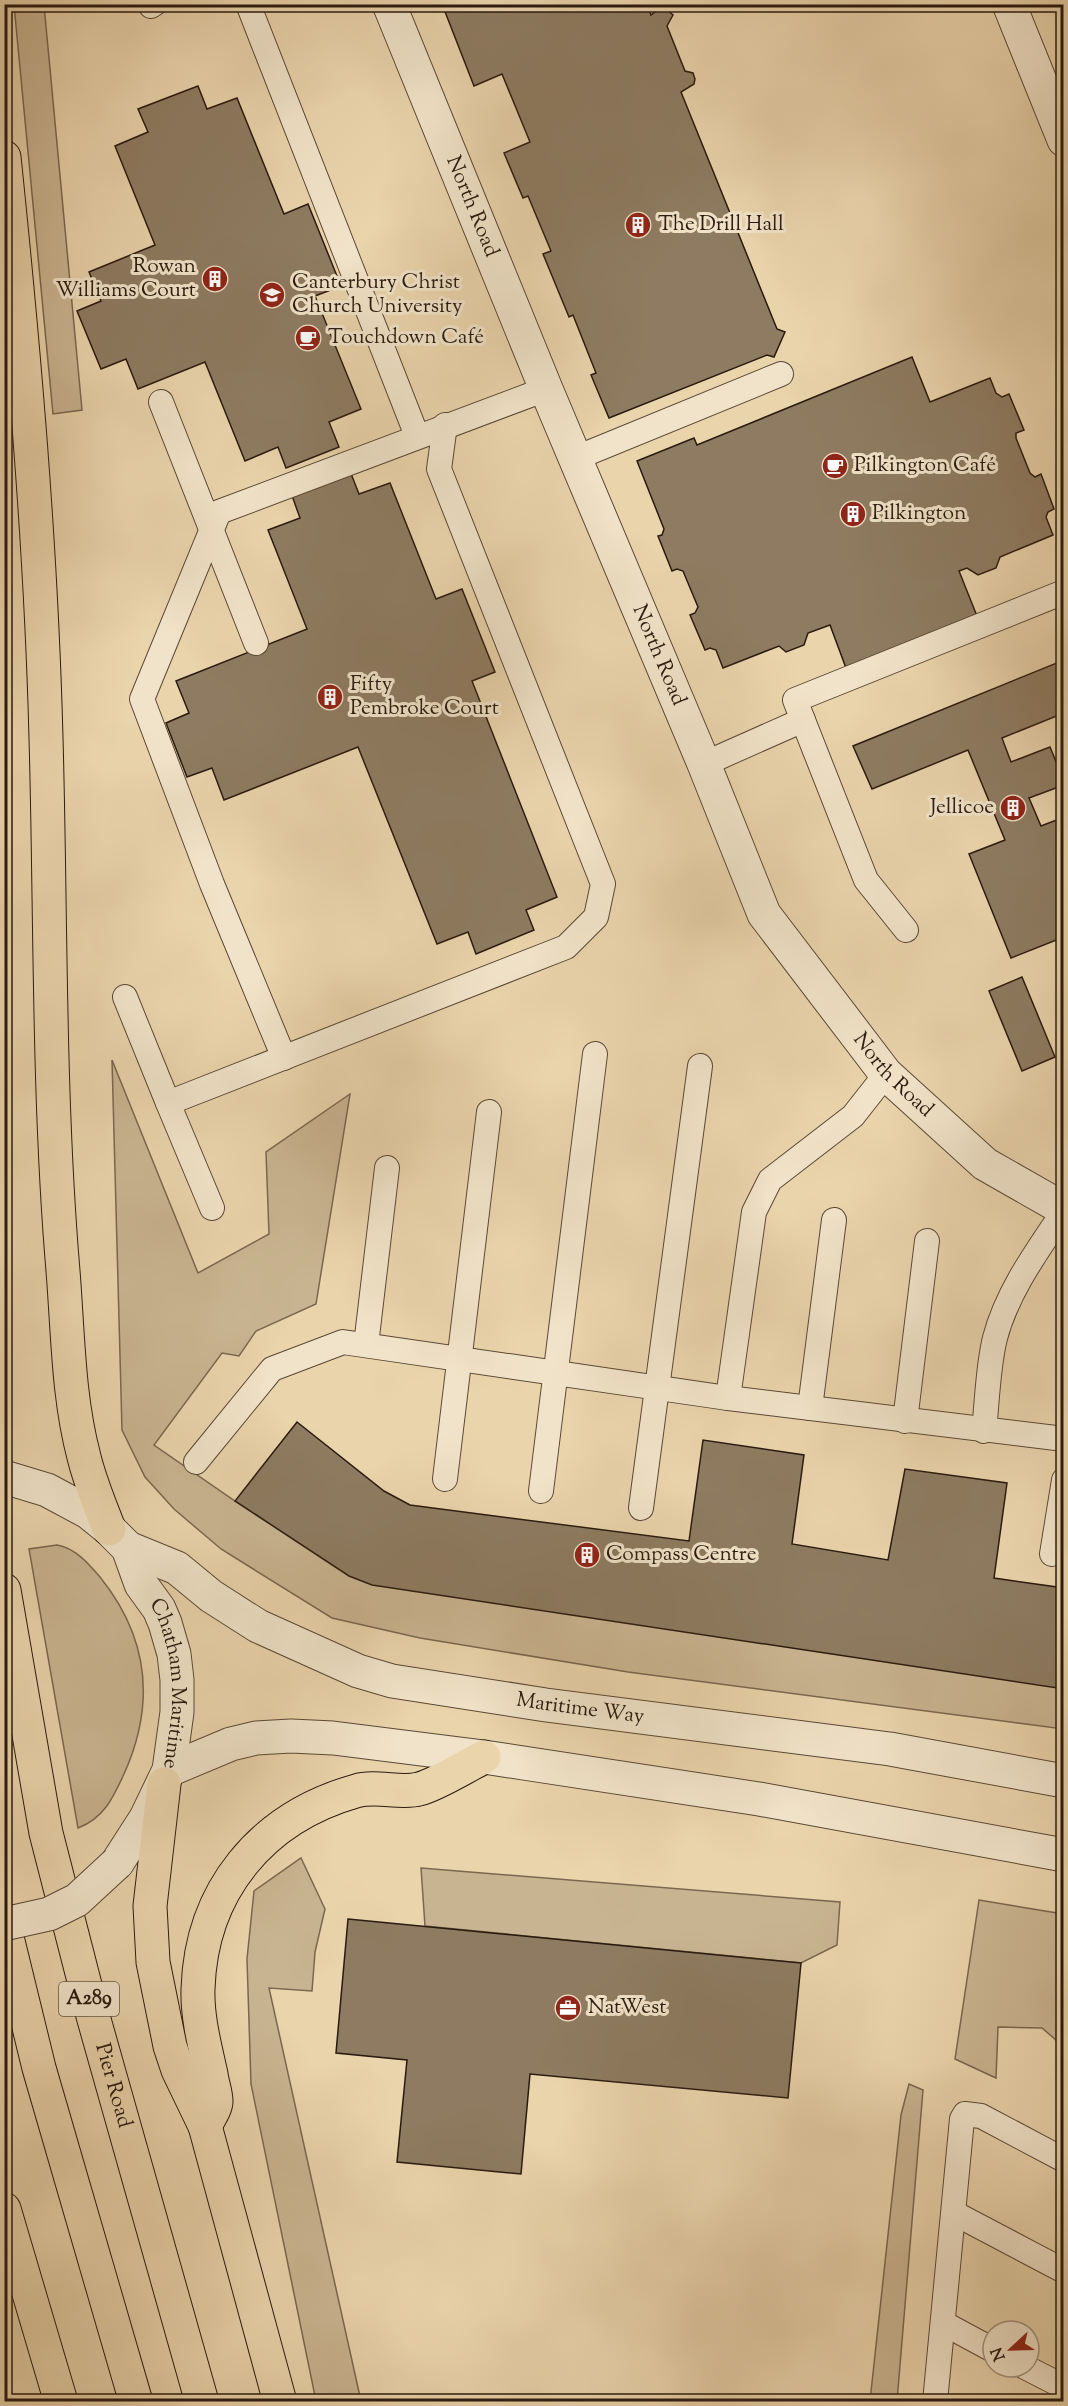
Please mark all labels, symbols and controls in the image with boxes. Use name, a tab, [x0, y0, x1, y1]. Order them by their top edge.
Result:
street label: North Road	[438, 152, 506, 262]
building icon: The Drill Hall	[623, 210, 653, 240]
place label: The Drill Hall	[658, 210, 784, 240]
place label: Rowan Williams Court	[56, 252, 196, 306]
building icon: Rowan Williams Court	[200, 264, 230, 294]
place label: Canterbury Christ Church University	[292, 268, 463, 322]
school or university icon: Canterbury Christ Church University	[257, 280, 287, 310]
cafe icon: Touchdown Café	[293, 323, 323, 353]
place label: Touchdown Café	[328, 323, 484, 353]
cafe icon: Pilkington Café	[820, 451, 850, 481]
place label: Pilkington Café	[854, 451, 996, 481]
building icon: Pilkington	[838, 499, 868, 529]
place label: Pilkington	[872, 499, 967, 529]
street label: North Road	[624, 600, 693, 711]
place label: Fifty Pembroke Court	[350, 670, 499, 724]
building icon: Fifty Pembroke Court	[315, 682, 345, 712]
place label: Jellicoe	[929, 793, 994, 823]
building icon: Jellicoe	[998, 793, 1028, 823]
street label: North Road	[845, 1027, 940, 1125]
building icon: Compass Centre	[572, 1540, 602, 1570]
place label: Compass Centre	[606, 1540, 756, 1570]
street label: Chatham Maritime	[141, 1592, 192, 1771]
street label: Maritime Way	[514, 1686, 646, 1732]
road number: A289	[59, 1982, 119, 2016]
office icon: NatWest	[553, 1993, 583, 2023]
place label: NatWest	[588, 1993, 666, 2023]
street label: Pier Road	[86, 2040, 139, 2132]
north arrow	[981, 2319, 1041, 2379]
text: N	[986, 2343, 1012, 2364]

